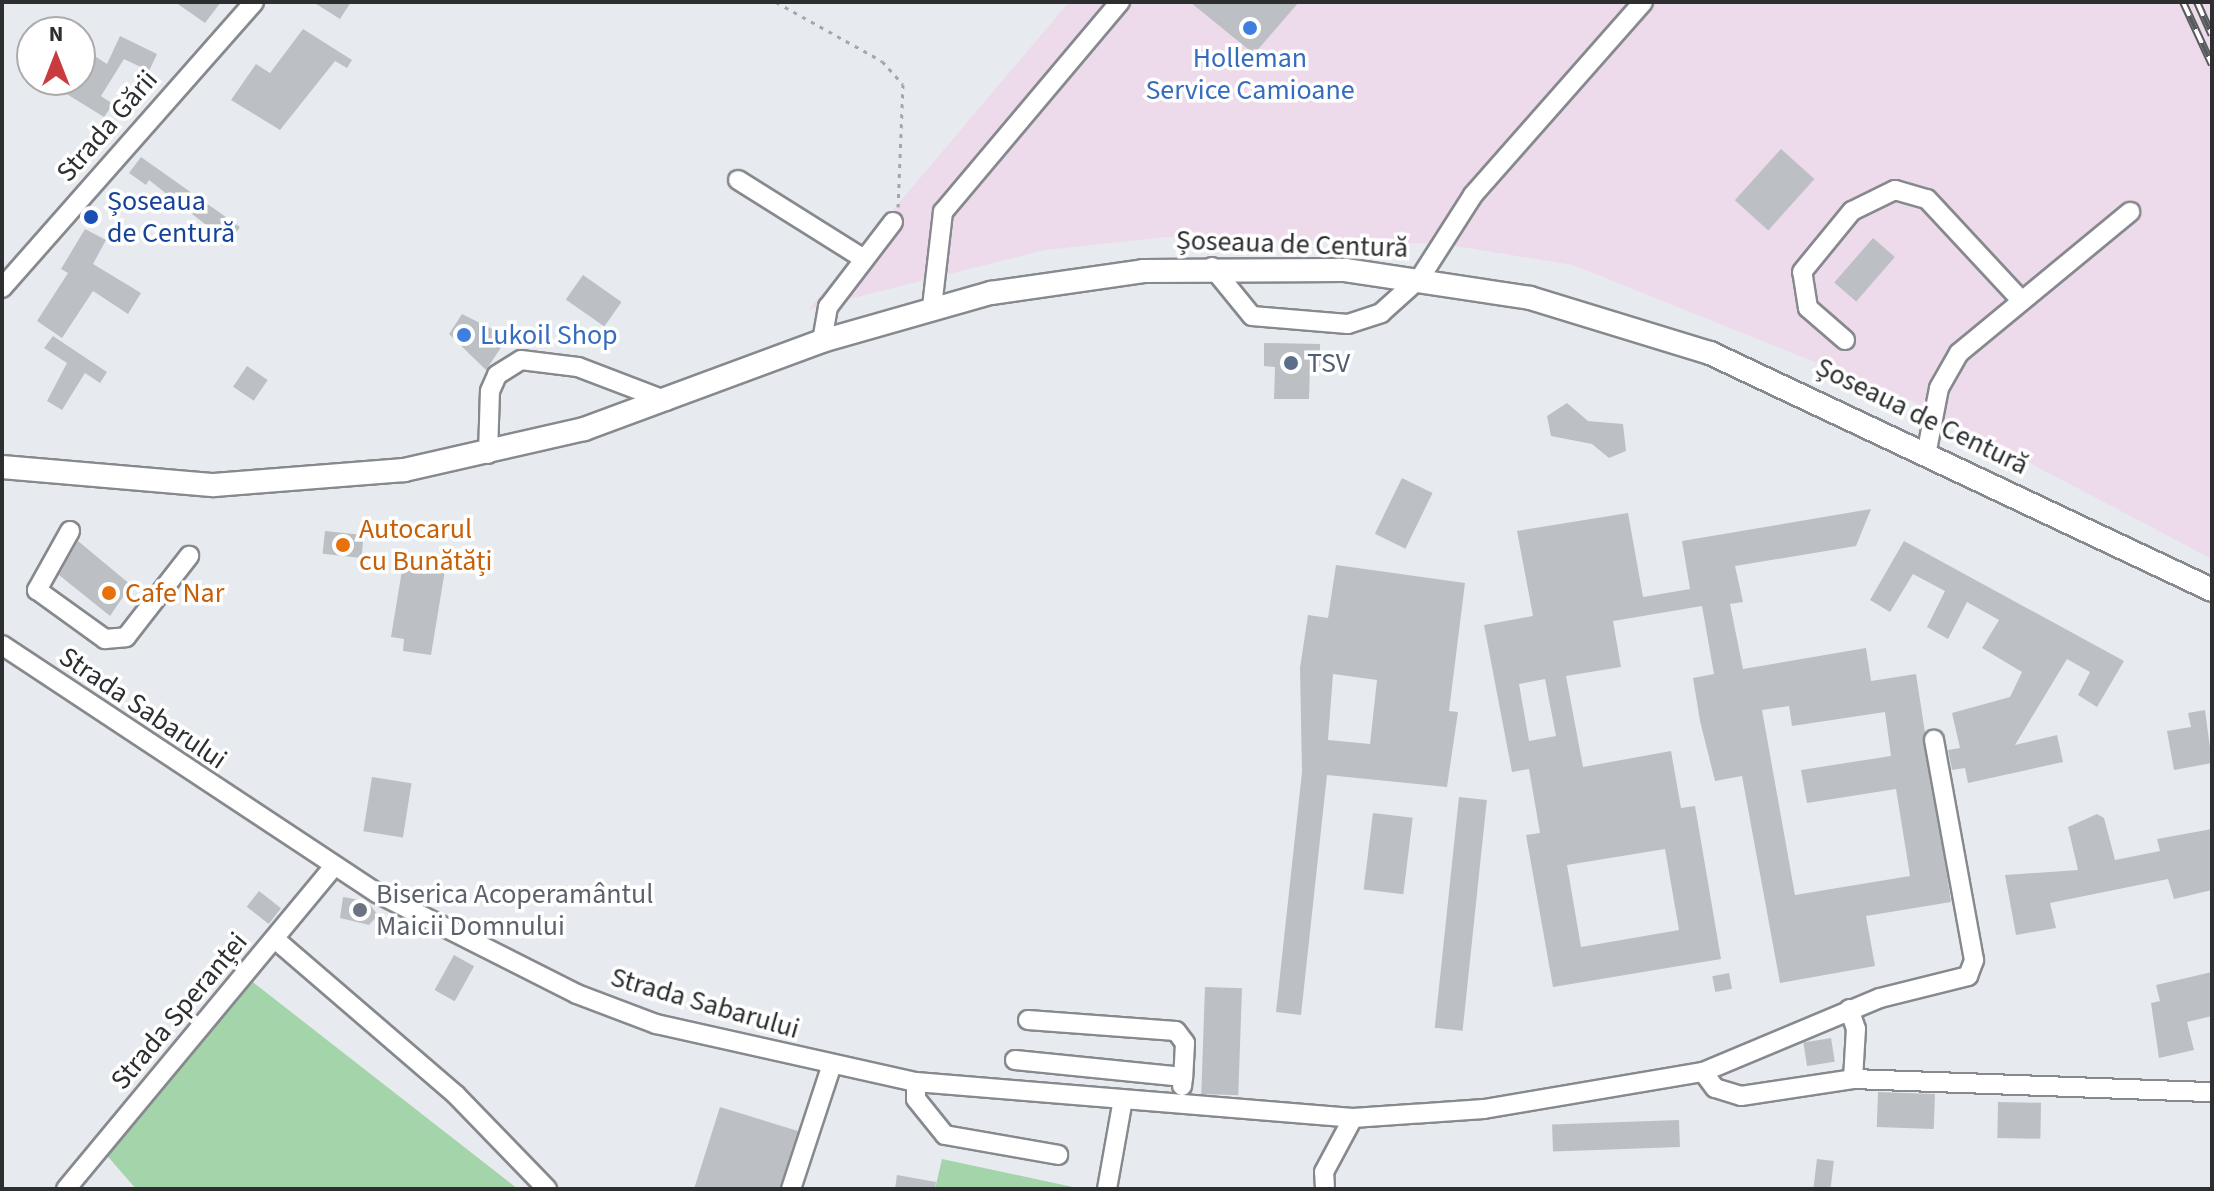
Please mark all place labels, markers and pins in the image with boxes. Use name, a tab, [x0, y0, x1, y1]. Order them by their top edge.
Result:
marker: Holleman Service Camioane	[1241, 19, 1259, 37]
place label: Holleman Service Camioane	[1145, 41, 1355, 107]
place label: Șoseaua de Centură	[107, 184, 235, 250]
marker: Șoseaua de Centură	[82, 208, 100, 226]
place label: Lukoil Shop	[480, 318, 618, 352]
marker: Lukoil Shop	[455, 326, 473, 344]
place label: TSV	[1307, 346, 1350, 380]
marker: TSV	[1282, 354, 1300, 372]
place label: Autocarul cu Bunătăți	[359, 512, 492, 578]
marker: Autocarul cu Bunătăți	[334, 536, 352, 554]
place label: Cafe Nar	[125, 576, 224, 610]
marker: Cafe Nar	[100, 584, 118, 602]
place label: Biserica Acoperamântul Maicii Domnului	[376, 877, 653, 943]
marker: Biserica Acoperamântul Maicii Domnului	[351, 901, 369, 919]

